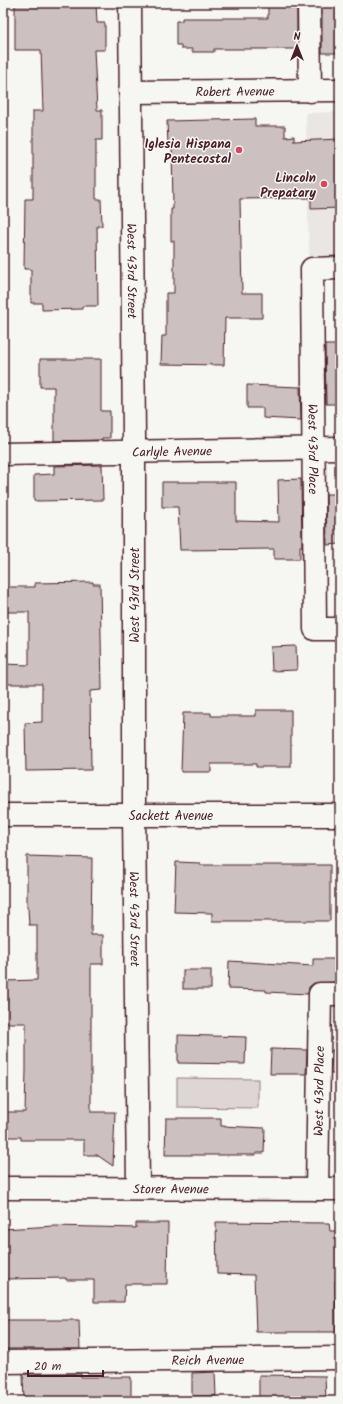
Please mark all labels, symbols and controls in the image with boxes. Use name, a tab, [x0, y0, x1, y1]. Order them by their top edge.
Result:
north arrow	[277, 26, 317, 66]
text: N	[294, 28, 301, 46]
street label: Robert Avenue	[195, 82, 275, 103]
place label: Iglesia Hispana Pentecostal	[144, 134, 232, 170]
marker: Iglesia Hispana Pentecostal	[234, 145, 244, 155]
place label: Lincoln Prepatary	[260, 168, 316, 204]
marker: Lincoln Prepatary	[319, 179, 329, 189]
street label: West 43rd Street	[120, 223, 142, 320]
street label: West 43rd Place	[301, 404, 323, 494]
street label: Carlyle Avenue	[132, 441, 212, 464]
street label: West 43rd Street	[125, 546, 146, 643]
street label: Sackett Avenue	[129, 806, 213, 827]
street label: West 43rd Street	[123, 871, 145, 968]
street label: West 43rd Place	[309, 1045, 331, 1136]
street label: Storer Avenue	[133, 1179, 209, 1201]
street label: Reich Avenue	[171, 1350, 245, 1372]
scale bar	[28, 1352, 103, 1378]
text: 20 m	[34, 1357, 62, 1376]

